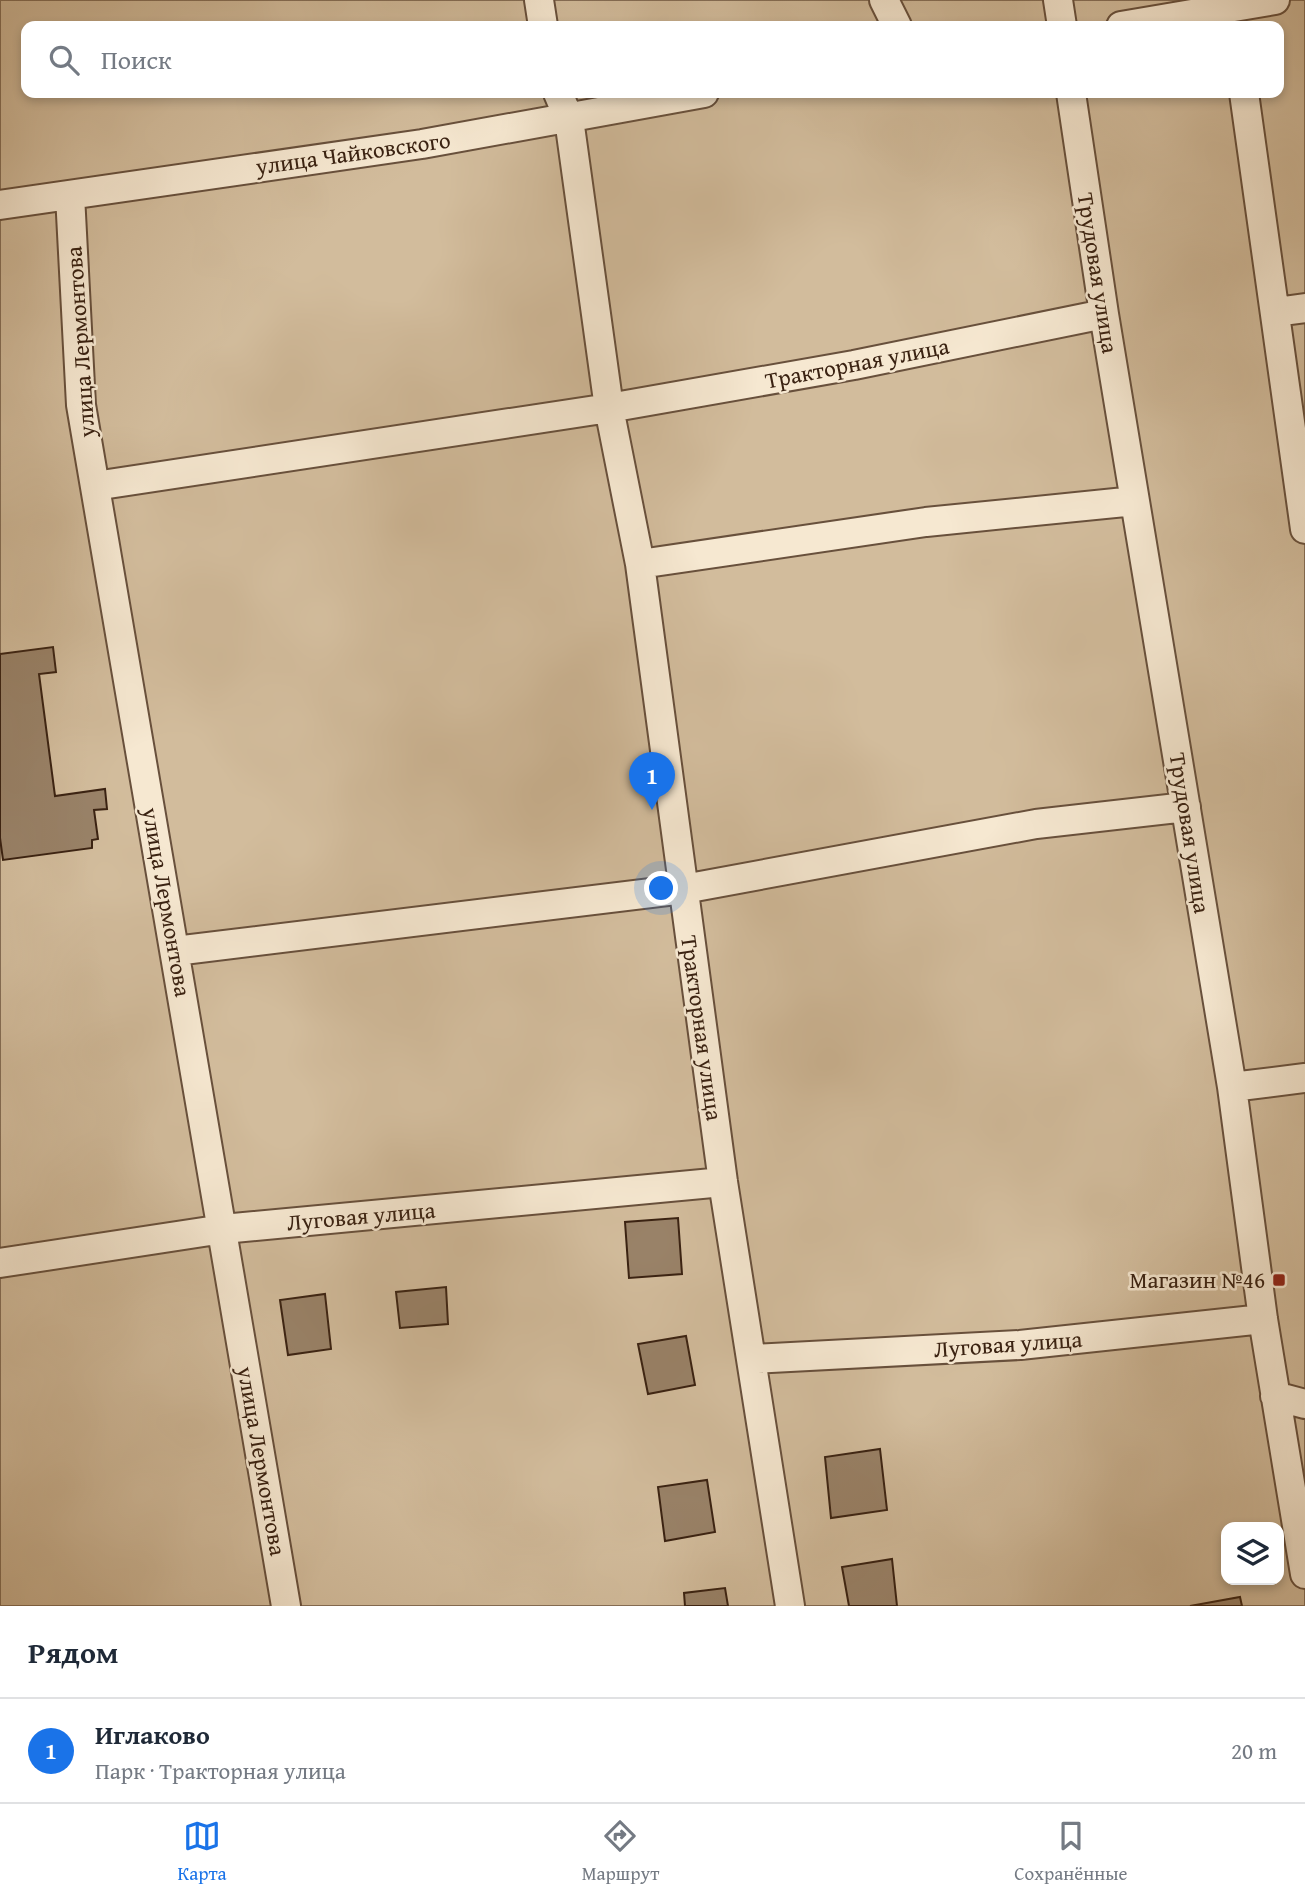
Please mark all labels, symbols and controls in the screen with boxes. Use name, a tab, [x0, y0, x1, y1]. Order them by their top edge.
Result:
search box	[21, 21, 1284, 98]
text: Поиск	[101, 40, 172, 79]
icon: search	[45, 41, 83, 79]
street label: улица Чайковского	[252, 123, 452, 183]
street label: Трудовая улица	[1070, 190, 1127, 356]
street label: улица Лермонтова	[56, 245, 103, 440]
street label: Тракторная улица	[762, 328, 952, 397]
street label: Трудовая улица	[1162, 750, 1219, 916]
pin: 1	[629, 752, 675, 810]
street label: улица Лермонтова	[134, 804, 200, 999]
your location	[644, 871, 678, 905]
street label: Тракторная улица	[673, 933, 732, 1123]
street label: Луговая улица	[285, 1193, 437, 1238]
place label: Магазин №46	[1129, 1263, 1265, 1296]
marker: Магазин №46	[1271, 1272, 1287, 1288]
street label: Луговая улица	[933, 1322, 1083, 1365]
street label: улица Лермонтова	[229, 1363, 295, 1558]
map controls	[1221, 1522, 1284, 1585]
button: layers	[1221, 1522, 1284, 1585]
text: Рядом	[28, 1630, 119, 1674]
text: Иглаково	[95, 1715, 210, 1754]
text: 1	[45, 1734, 57, 1767]
text: 20 m	[1231, 1734, 1277, 1767]
text: Парк · Тракторная улица	[95, 1754, 346, 1787]
tab: Карта	[177, 1817, 227, 1887]
tab: Маршрут	[582, 1817, 659, 1887]
tab: Сохранённые	[1014, 1817, 1127, 1887]

